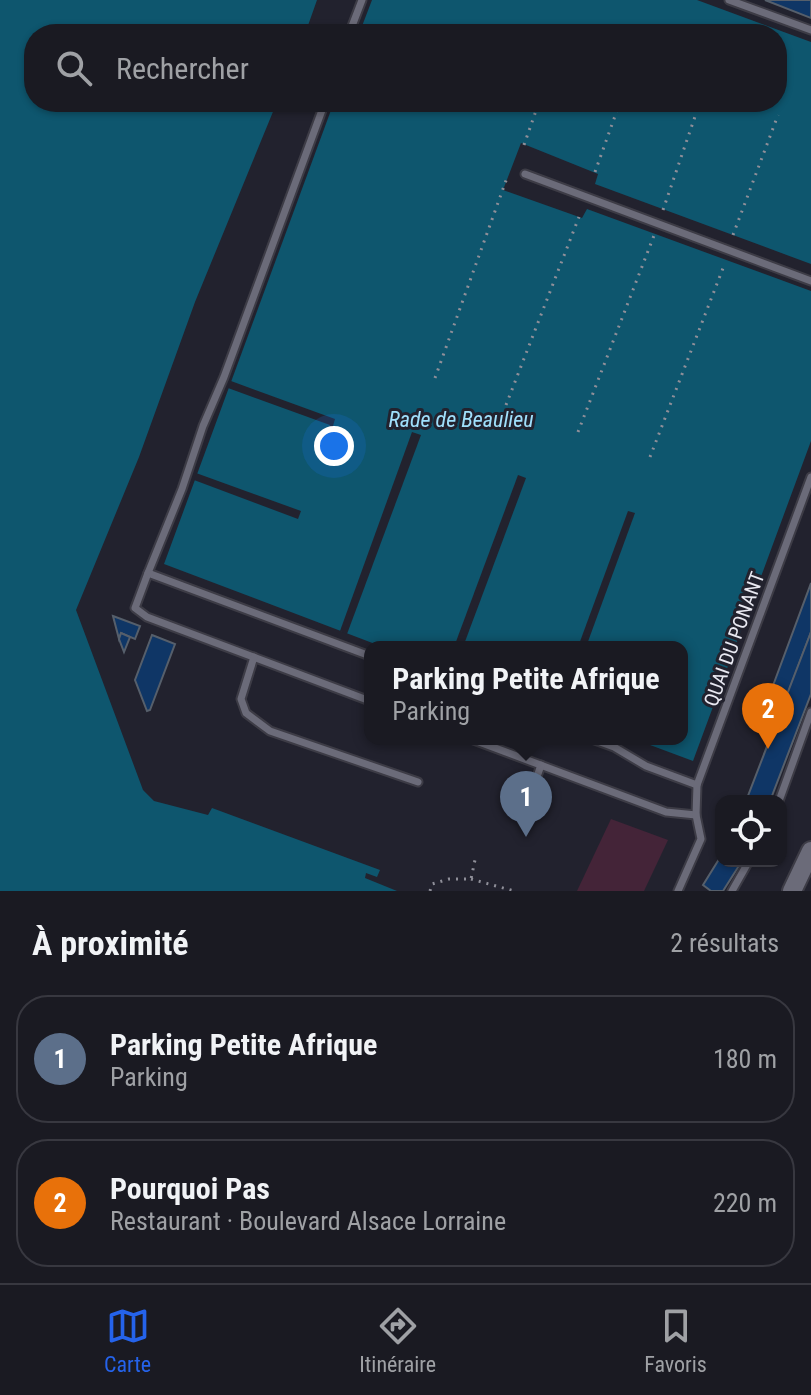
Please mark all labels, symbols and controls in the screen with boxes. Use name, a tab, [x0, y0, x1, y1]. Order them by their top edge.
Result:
search box	[24, 24, 787, 112]
icon: search	[52, 46, 96, 90]
text: Rechercher	[116, 51, 249, 86]
water label: Rade de Beaulieu	[388, 407, 534, 432]
your location	[314, 426, 354, 466]
street label: QUAI DU PONANT	[699, 569, 769, 709]
popup	[364, 641, 688, 745]
text: Parking Petite Afrique	[392, 661, 660, 696]
pin: 2	[742, 683, 794, 749]
text: Parking	[392, 696, 470, 726]
pin: 1	[500, 771, 552, 837]
map controls	[715, 795, 787, 867]
button: locate	[715, 795, 787, 867]
text: À proximité	[32, 923, 189, 963]
text: 2 résultats	[670, 928, 779, 958]
text: Parking Petite Afrique	[110, 1027, 377, 1062]
text: 1	[53, 1044, 67, 1074]
text: 180 m	[713, 1044, 777, 1074]
text: Parking	[110, 1062, 188, 1092]
text: Pourquoi Pas	[110, 1171, 270, 1206]
text: 2	[53, 1188, 67, 1218]
text: 220 m	[713, 1188, 777, 1218]
text: Restaurant · Boulevard Alsace Lorraine	[110, 1206, 506, 1236]
tab: Carte	[104, 1304, 151, 1377]
tab: Itinéraire	[359, 1304, 436, 1377]
tab: Favoris	[644, 1304, 707, 1377]

